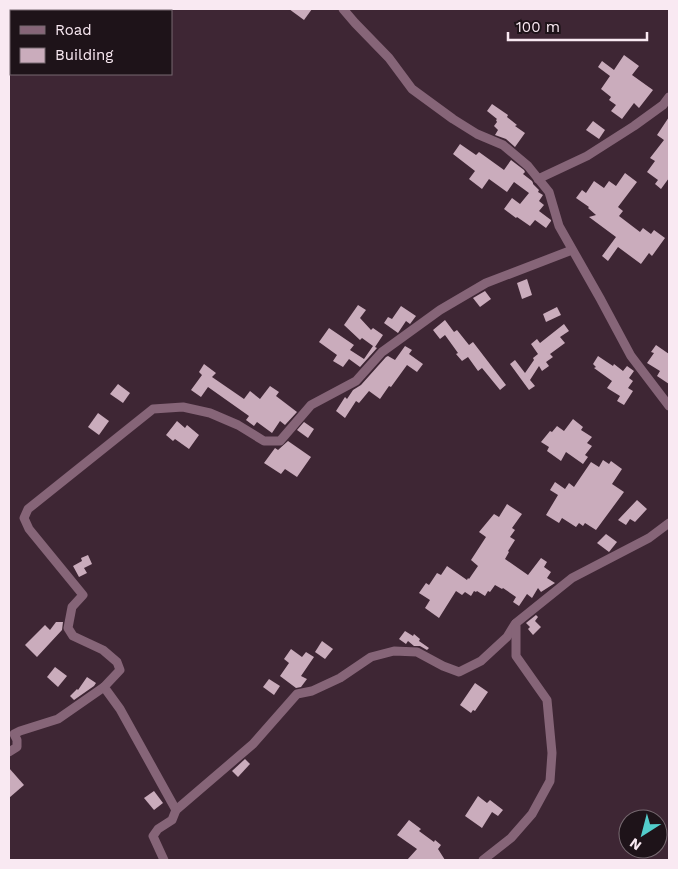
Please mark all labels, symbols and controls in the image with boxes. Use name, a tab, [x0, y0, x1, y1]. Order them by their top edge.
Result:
legend	[10, 10, 172, 75]
scale bar	[508, 10, 647, 42]
text: 100 m	[516, 18, 560, 36]
text: Road	[55, 21, 92, 39]
text: Building	[55, 46, 113, 64]
north arrow	[618, 809, 668, 859]
text: N	[626, 835, 644, 854]

